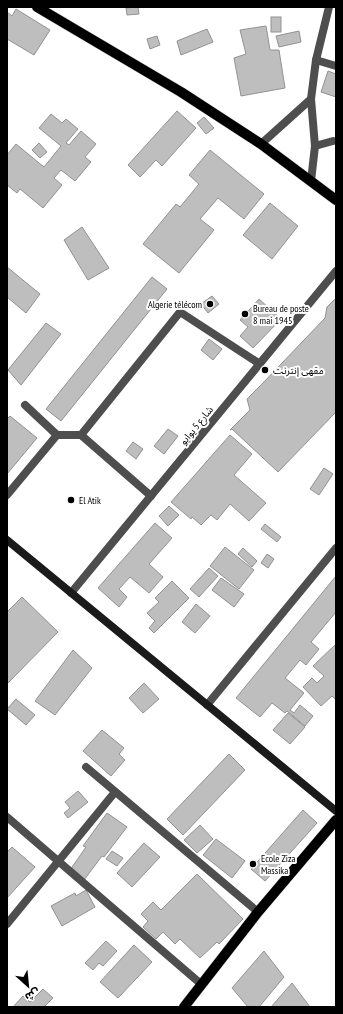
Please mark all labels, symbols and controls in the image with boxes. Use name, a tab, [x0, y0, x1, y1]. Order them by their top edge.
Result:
place label: Algerie télécom	[148, 298, 202, 311]
marker: Algerie télécom	[205, 299, 215, 309]
place label: Bureau de poste 8 mai 1945	[253, 302, 309, 327]
marker: Bureau de poste 8 mai 1945	[240, 309, 250, 319]
place label: مقهى إنترنت	[273, 364, 324, 377]
marker: مقهى إنترنت	[260, 365, 270, 375]
street label: شارع 5 يوايو	[177, 403, 217, 448]
place label: El Atik	[79, 494, 101, 507]
marker: El Atik	[66, 495, 76, 505]
place label: Ecole Ziza Massika	[261, 852, 296, 877]
marker: Ecole Ziza Massika	[248, 859, 258, 869]
north arrow	[8, 966, 48, 1006]
text: ش	[23, 985, 42, 1005]

